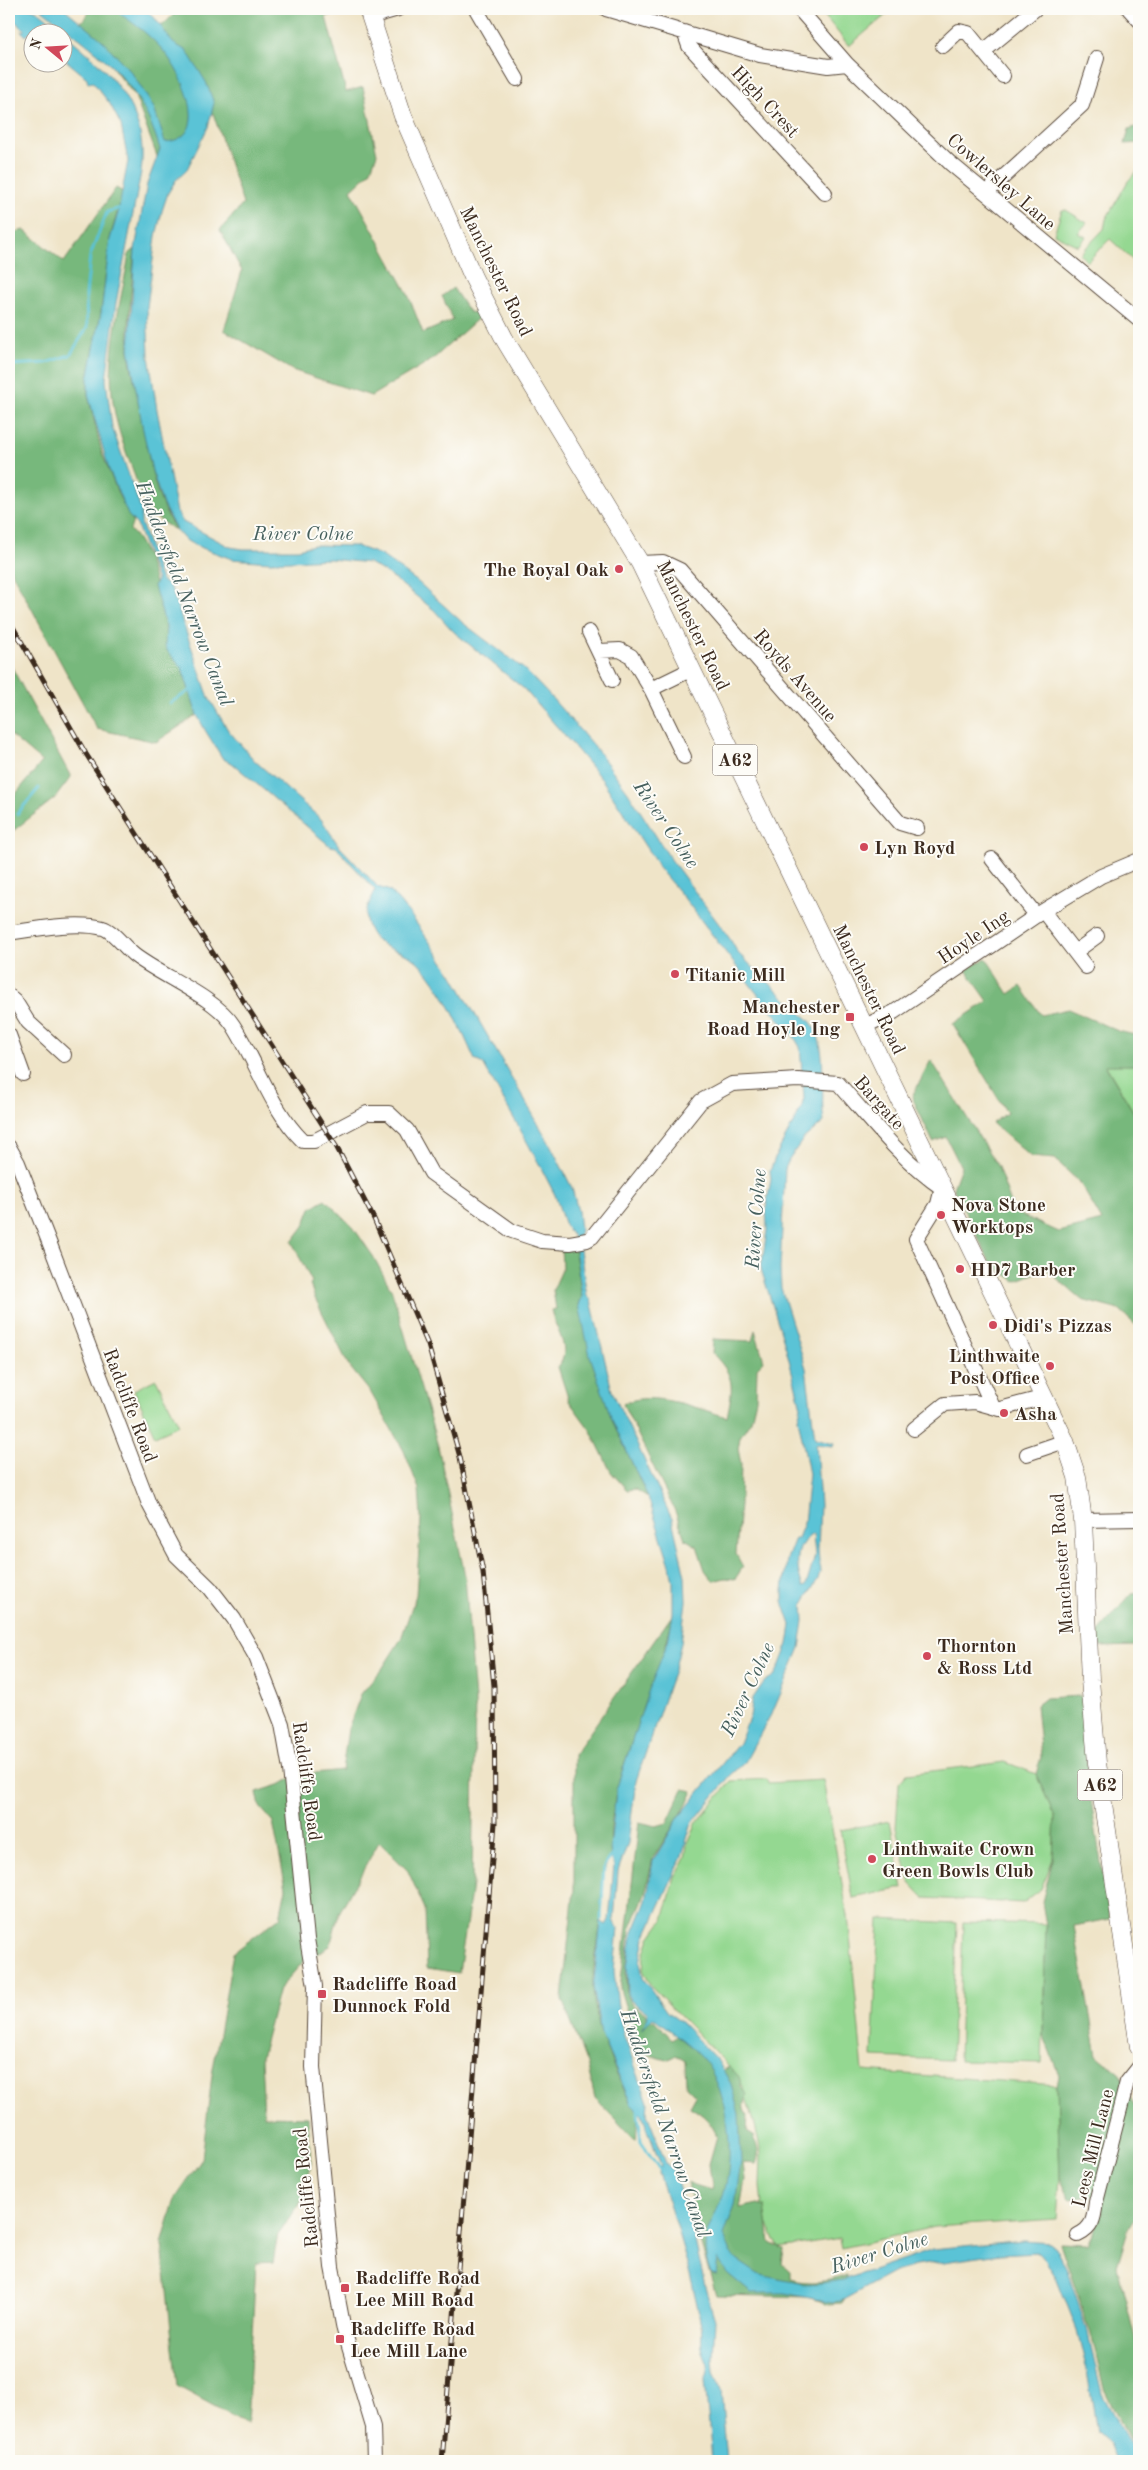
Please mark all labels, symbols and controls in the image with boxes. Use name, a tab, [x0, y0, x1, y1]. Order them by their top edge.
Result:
north arrow	[22, 22, 72, 72]
text: N	[28, 37, 45, 52]
street label: High Crest	[726, 63, 802, 142]
street label: Cowlersley Lane	[942, 131, 1058, 235]
street label: Manchester Road	[455, 204, 534, 340]
water label: Huddersfield Narrow Canal	[130, 477, 236, 710]
water label: River Colne	[252, 525, 354, 545]
street label: Manchester Road	[652, 558, 731, 694]
place label: The Royal Oak	[483, 562, 609, 581]
marker: The Royal Oak	[613, 563, 625, 575]
street label: Royds Avenue	[749, 627, 839, 727]
road number: A62	[712, 744, 758, 776]
water label: River Colne	[628, 777, 702, 873]
place label: Lyn Royd	[874, 840, 955, 859]
marker: Lyn Royd	[858, 841, 870, 853]
street label: Hoyle Ing	[935, 907, 1014, 969]
street label: Manchester Road	[828, 922, 907, 1058]
place label: Titanic Mill	[685, 967, 786, 986]
marker: Titanic Mill	[669, 968, 681, 980]
place label: Manchester Road Hoyle Ing	[707, 999, 840, 1040]
marker: Manchester Road Hoyle Ing	[844, 1011, 856, 1023]
street label: Bargate	[849, 1073, 907, 1134]
water label: River Colne	[743, 1168, 770, 1271]
place label: Nova Stone Worktops	[951, 1197, 1046, 1238]
marker: Nova Stone Worktops	[935, 1209, 947, 1221]
place label: HD7 Barber	[970, 1262, 1076, 1281]
marker: HD7 Barber	[954, 1263, 966, 1275]
place label: Didi's Pizzas	[1003, 1318, 1112, 1337]
marker: Didi's Pizzas	[987, 1319, 999, 1331]
street label: Radcliffe Road	[98, 1346, 159, 1466]
place label: Linthwaite Post Office	[948, 1348, 1040, 1389]
marker: Linthwaite Post Office	[1044, 1360, 1056, 1372]
place label: Asha	[1014, 1406, 1057, 1425]
marker: Asha	[998, 1407, 1010, 1419]
street label: Manchester Road	[1049, 1492, 1078, 1635]
place label: Thornton & Ross Ltd	[937, 1638, 1032, 1679]
water label: River Colne	[718, 1640, 779, 1741]
marker: Thornton & Ross Ltd	[921, 1650, 933, 1662]
street label: Radcliffe Road	[288, 1720, 323, 1842]
road number: A62	[1078, 1770, 1122, 1800]
place label: Linthwaite Crown Green Bowls Club	[882, 1841, 1034, 1882]
marker: Linthwaite Crown Green Bowls Club	[866, 1853, 878, 1865]
place label: Radcliffe Road Dunnock Fold	[332, 1976, 457, 2017]
marker: Radcliffe Road Dunnock Fold	[316, 1988, 328, 2000]
water label: Huddersfield Narrow Canal	[615, 2006, 713, 2241]
street label: Lees Mill Lane	[1071, 2087, 1118, 2210]
street label: Radcliffe Road	[292, 2127, 323, 2249]
water label: River Colne	[827, 2230, 931, 2279]
place label: Radcliffe Road Lee Mill Road	[355, 2270, 480, 2311]
marker: Radcliffe Road Lee Mill Road	[339, 2282, 351, 2294]
place label: Radcliffe Road Lee Mill Lane	[350, 2321, 475, 2362]
marker: Radcliffe Road Lee Mill Lane	[334, 2333, 346, 2345]

